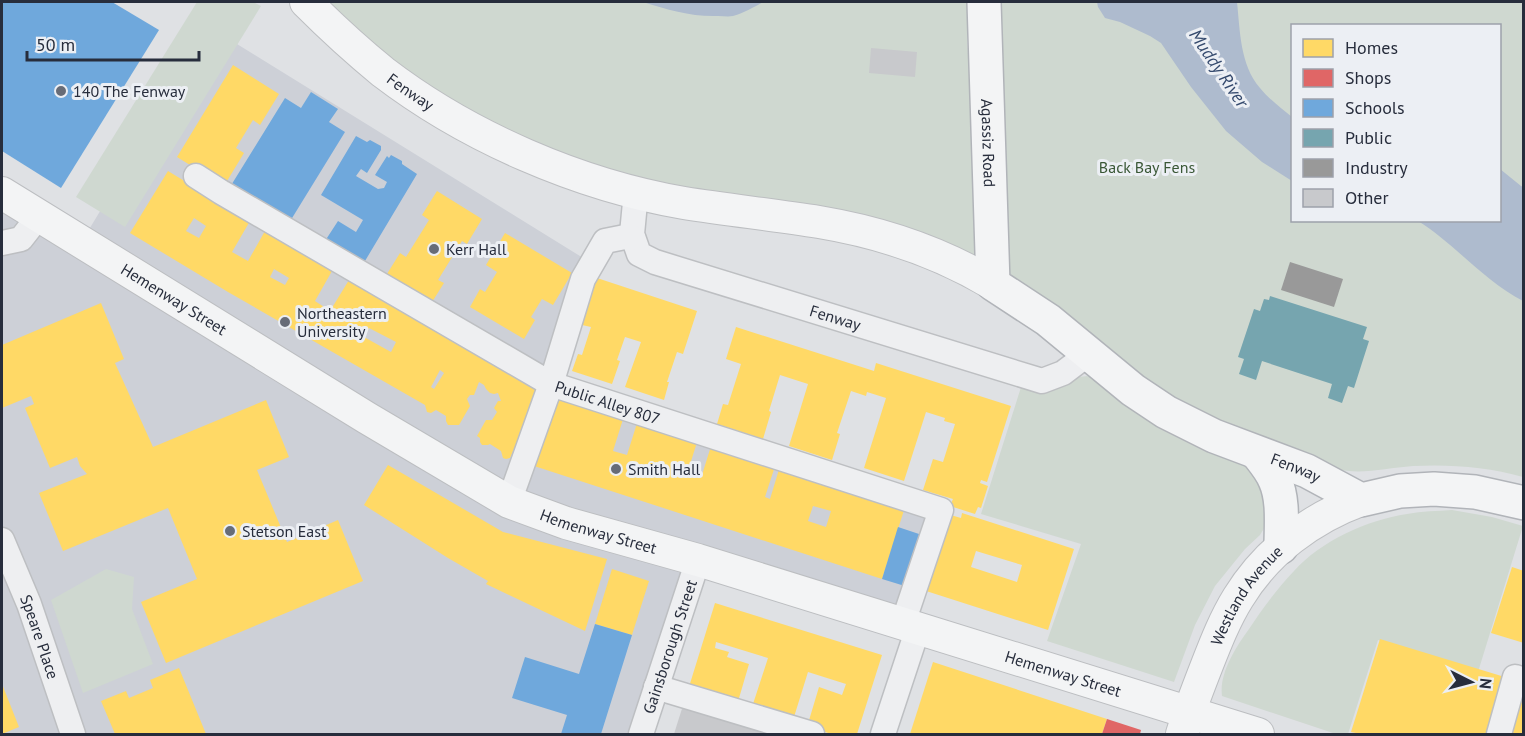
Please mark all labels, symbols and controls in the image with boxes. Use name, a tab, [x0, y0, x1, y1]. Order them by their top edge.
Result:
scale bar	[27, 24, 200, 62]
water label: Muddy River	[1184, 24, 1254, 113]
legend	[1291, 24, 1501, 222]
text: 50 m	[36, 33, 75, 56]
text: Homes	[1345, 36, 1398, 59]
text: Shops	[1345, 66, 1391, 89]
street label: Fenway	[383, 69, 438, 115]
place label: 140 The Fenway	[73, 81, 186, 101]
marker: 140 The Fenway	[54, 84, 68, 98]
text: Schools	[1345, 96, 1405, 119]
street label: Agassiz Road	[977, 98, 1000, 187]
text: Public	[1345, 126, 1392, 149]
text: Industry	[1345, 156, 1408, 179]
park label: Back Bay Fens	[1099, 157, 1195, 177]
text: Other	[1345, 186, 1389, 209]
place label: Kerr Hall	[446, 239, 507, 259]
marker: Kerr Hall	[427, 242, 441, 256]
street label: Hemenway Street	[117, 259, 231, 339]
street label: Fenway	[807, 300, 864, 335]
place label: Northeastern University	[297, 303, 387, 341]
marker: Northeastern University	[278, 315, 292, 329]
street label: Public Alley 807	[553, 376, 663, 429]
street label: Fenway	[1268, 448, 1325, 487]
place label: Smith Hall	[628, 459, 701, 479]
marker: Smith Hall	[609, 462, 623, 476]
street label: Hemenway Street	[537, 504, 660, 558]
place label: Stetson East	[242, 521, 327, 541]
marker: Stetson East	[223, 524, 237, 538]
street label: Westland Avenue	[1206, 541, 1286, 648]
street label: Gainsborough Street	[638, 576, 701, 716]
street label: Speare Place	[16, 592, 64, 681]
street label: Hemenway Street	[1003, 646, 1124, 701]
north arrow	[1441, 652, 1501, 712]
text: N	[1475, 677, 1496, 690]

